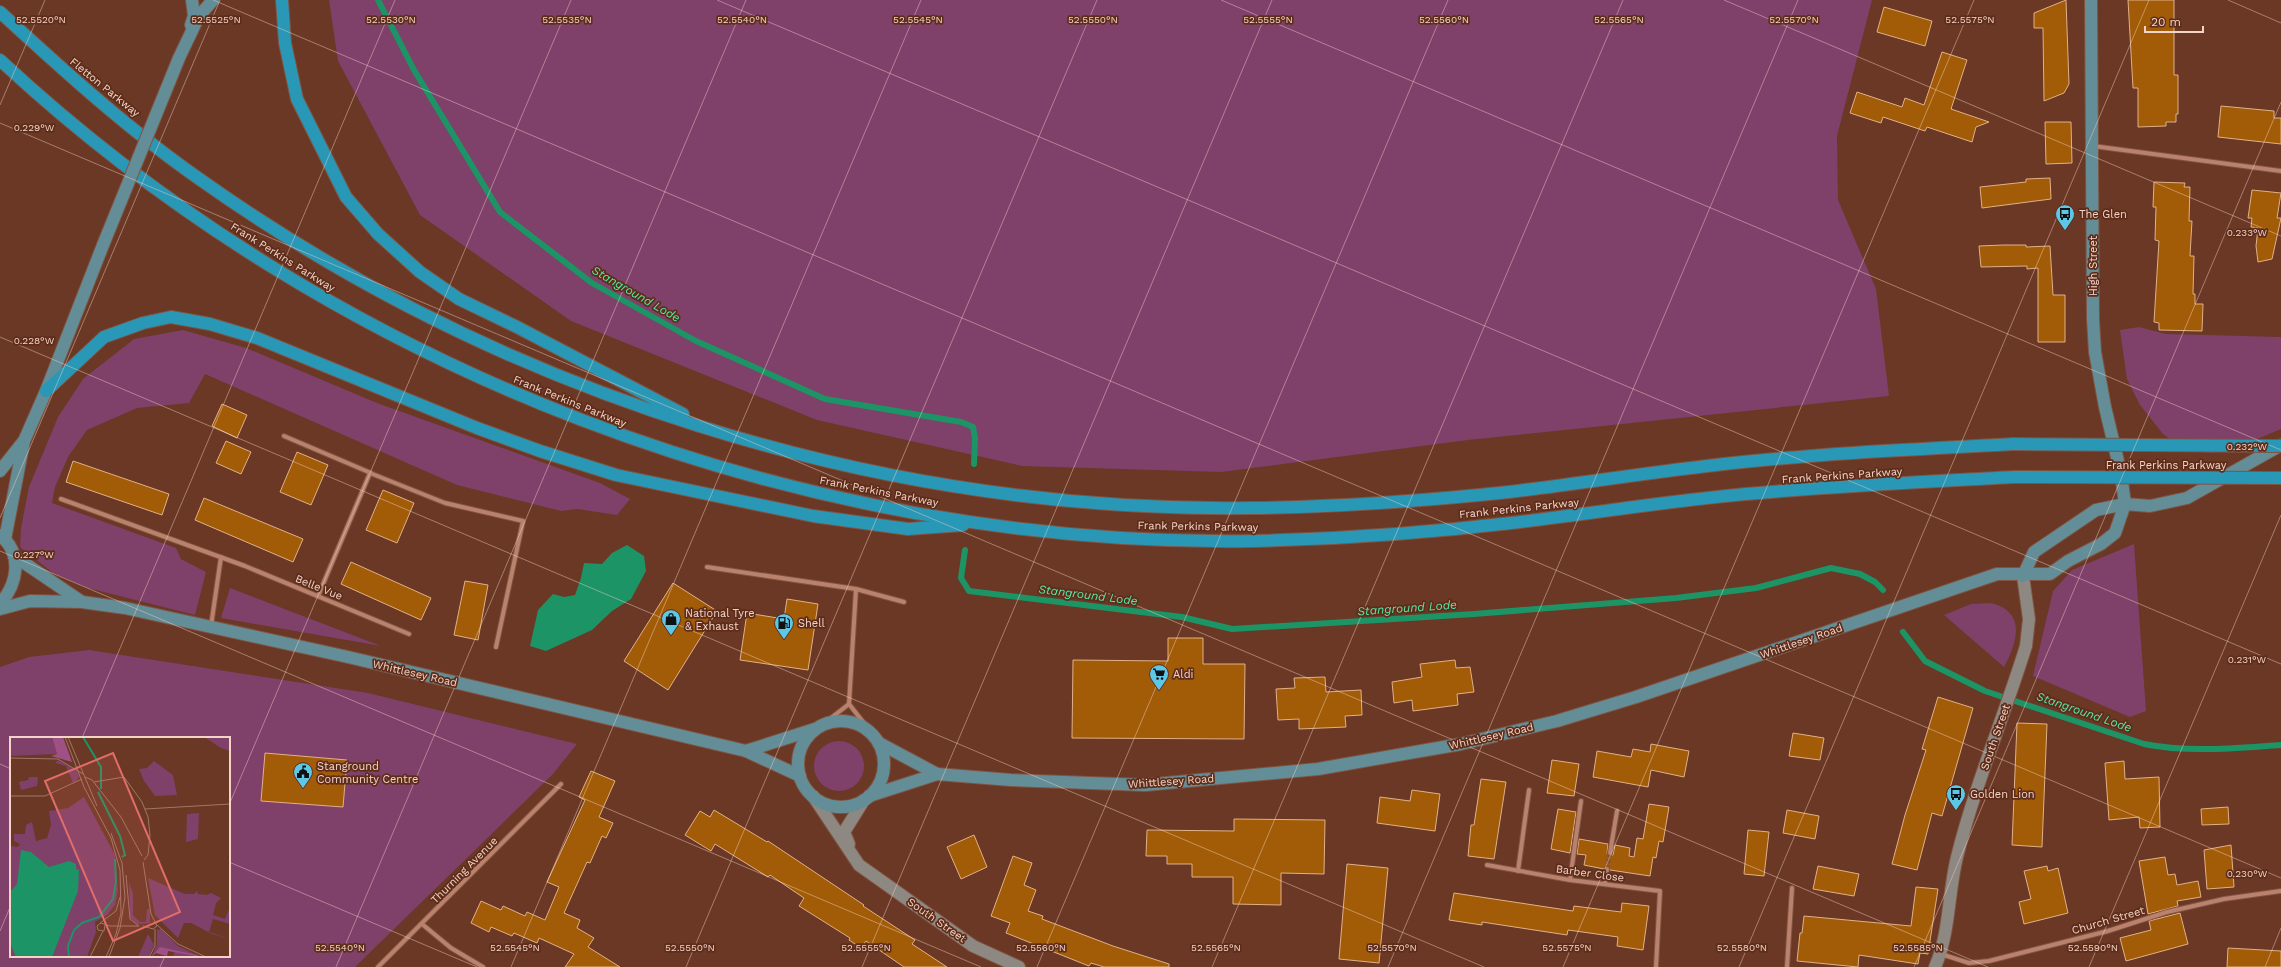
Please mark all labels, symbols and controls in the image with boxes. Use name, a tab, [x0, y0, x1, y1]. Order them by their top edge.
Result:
scale bar	[2145, 8, 2203, 34]
text: 52.5520°N	[16, 14, 66, 25]
text: 52.5525°N	[191, 14, 241, 25]
text: 52.5530°N	[366, 14, 416, 25]
text: 52.5535°N	[542, 14, 592, 25]
text: 52.5540°N	[717, 14, 767, 25]
text: 52.5545°N	[893, 14, 943, 25]
text: 52.5550°N	[1068, 14, 1118, 25]
text: 52.5555°N	[1243, 14, 1293, 25]
text: 52.5560°N	[1419, 14, 1469, 25]
text: 52.5565°N	[1594, 14, 1644, 25]
text: 52.5570°N	[1769, 14, 1819, 25]
text: 52.5575°N	[1945, 14, 1995, 25]
text: 20 m	[2151, 15, 2181, 29]
street label: Fletton Parkway	[67, 55, 143, 120]
text: 0.229°W	[14, 122, 55, 133]
bus stop icon: The Glen	[2054, 203, 2076, 231]
place label: The Glen	[2079, 208, 2127, 221]
street label: Frank Perkins Parkway	[228, 220, 338, 295]
text: 0.233°W	[2227, 227, 2268, 238]
street label: High Street	[2087, 235, 2100, 296]
water label: Stanground Lode	[589, 263, 683, 325]
text: 0.228°W	[14, 335, 55, 346]
street label: Frank Perkins Parkway	[511, 373, 628, 430]
text: 0.232°W	[2227, 441, 2268, 452]
street label: Frank Perkins Parkway	[2106, 459, 2227, 472]
street label: Frank Perkins Parkway	[1781, 465, 1903, 486]
street label: Frank Perkins Parkway	[818, 474, 940, 509]
street label: Frank Perkins Parkway	[1458, 496, 1580, 521]
street label: Frank Perkins Parkway	[1138, 519, 1259, 534]
text: 0.227°W	[14, 549, 54, 560]
street label: Belle Vue	[293, 572, 344, 603]
water label: Stanground Lode	[1038, 582, 1139, 608]
water label: Stanground Lode	[1357, 598, 1457, 618]
place label: National Tyre & Exhaust	[685, 607, 755, 633]
shop icon: National Tyre & Exhaust	[660, 608, 682, 636]
fuel station icon: Shell	[773, 612, 795, 640]
place label: Shell	[798, 617, 826, 630]
street label: Whittlesey Road	[1758, 621, 1844, 662]
text: 0.231°W	[2228, 654, 2267, 665]
street label: Whittlesey Road	[371, 657, 458, 690]
supermarket icon: Aldi	[1148, 663, 1170, 691]
place label: Aldi	[1173, 668, 1194, 681]
water label: Stanground Lode	[2034, 689, 2134, 735]
street label: South Street	[1978, 702, 2013, 772]
street label: Whittlesey Road	[1448, 720, 1535, 753]
inset map	[10, 737, 230, 957]
place label: Stanground Community Centre	[317, 760, 418, 786]
public building icon: Stanground Community Centre	[292, 761, 314, 789]
street label: Whittlesey Road	[1127, 772, 1215, 791]
bus stop icon: Golden Lion	[1945, 783, 1967, 811]
place label: Golden Lion	[1970, 788, 2035, 801]
street label: Thurning Avenue	[428, 834, 500, 906]
street label: Barber Close	[1555, 862, 1625, 885]
text: 0.230°W	[2227, 868, 2268, 879]
street label: South Street	[905, 895, 969, 946]
street label: Church Street	[2070, 904, 2146, 937]
text: 52.5540°N	[315, 942, 365, 953]
text: 52.5545°N	[490, 942, 540, 953]
text: 52.5550°N	[665, 942, 715, 953]
text: 52.5555°N	[841, 942, 891, 953]
text: 52.5560°N	[1016, 942, 1066, 953]
text: 52.5565°N	[1191, 942, 1241, 953]
text: 52.5570°N	[1367, 942, 1417, 953]
text: 52.5575°N	[1542, 942, 1592, 953]
text: 52.5580°N	[1717, 942, 1767, 953]
text: 52.5585°N	[1893, 942, 1943, 953]
text: 52.5590°N	[2068, 942, 2118, 953]

